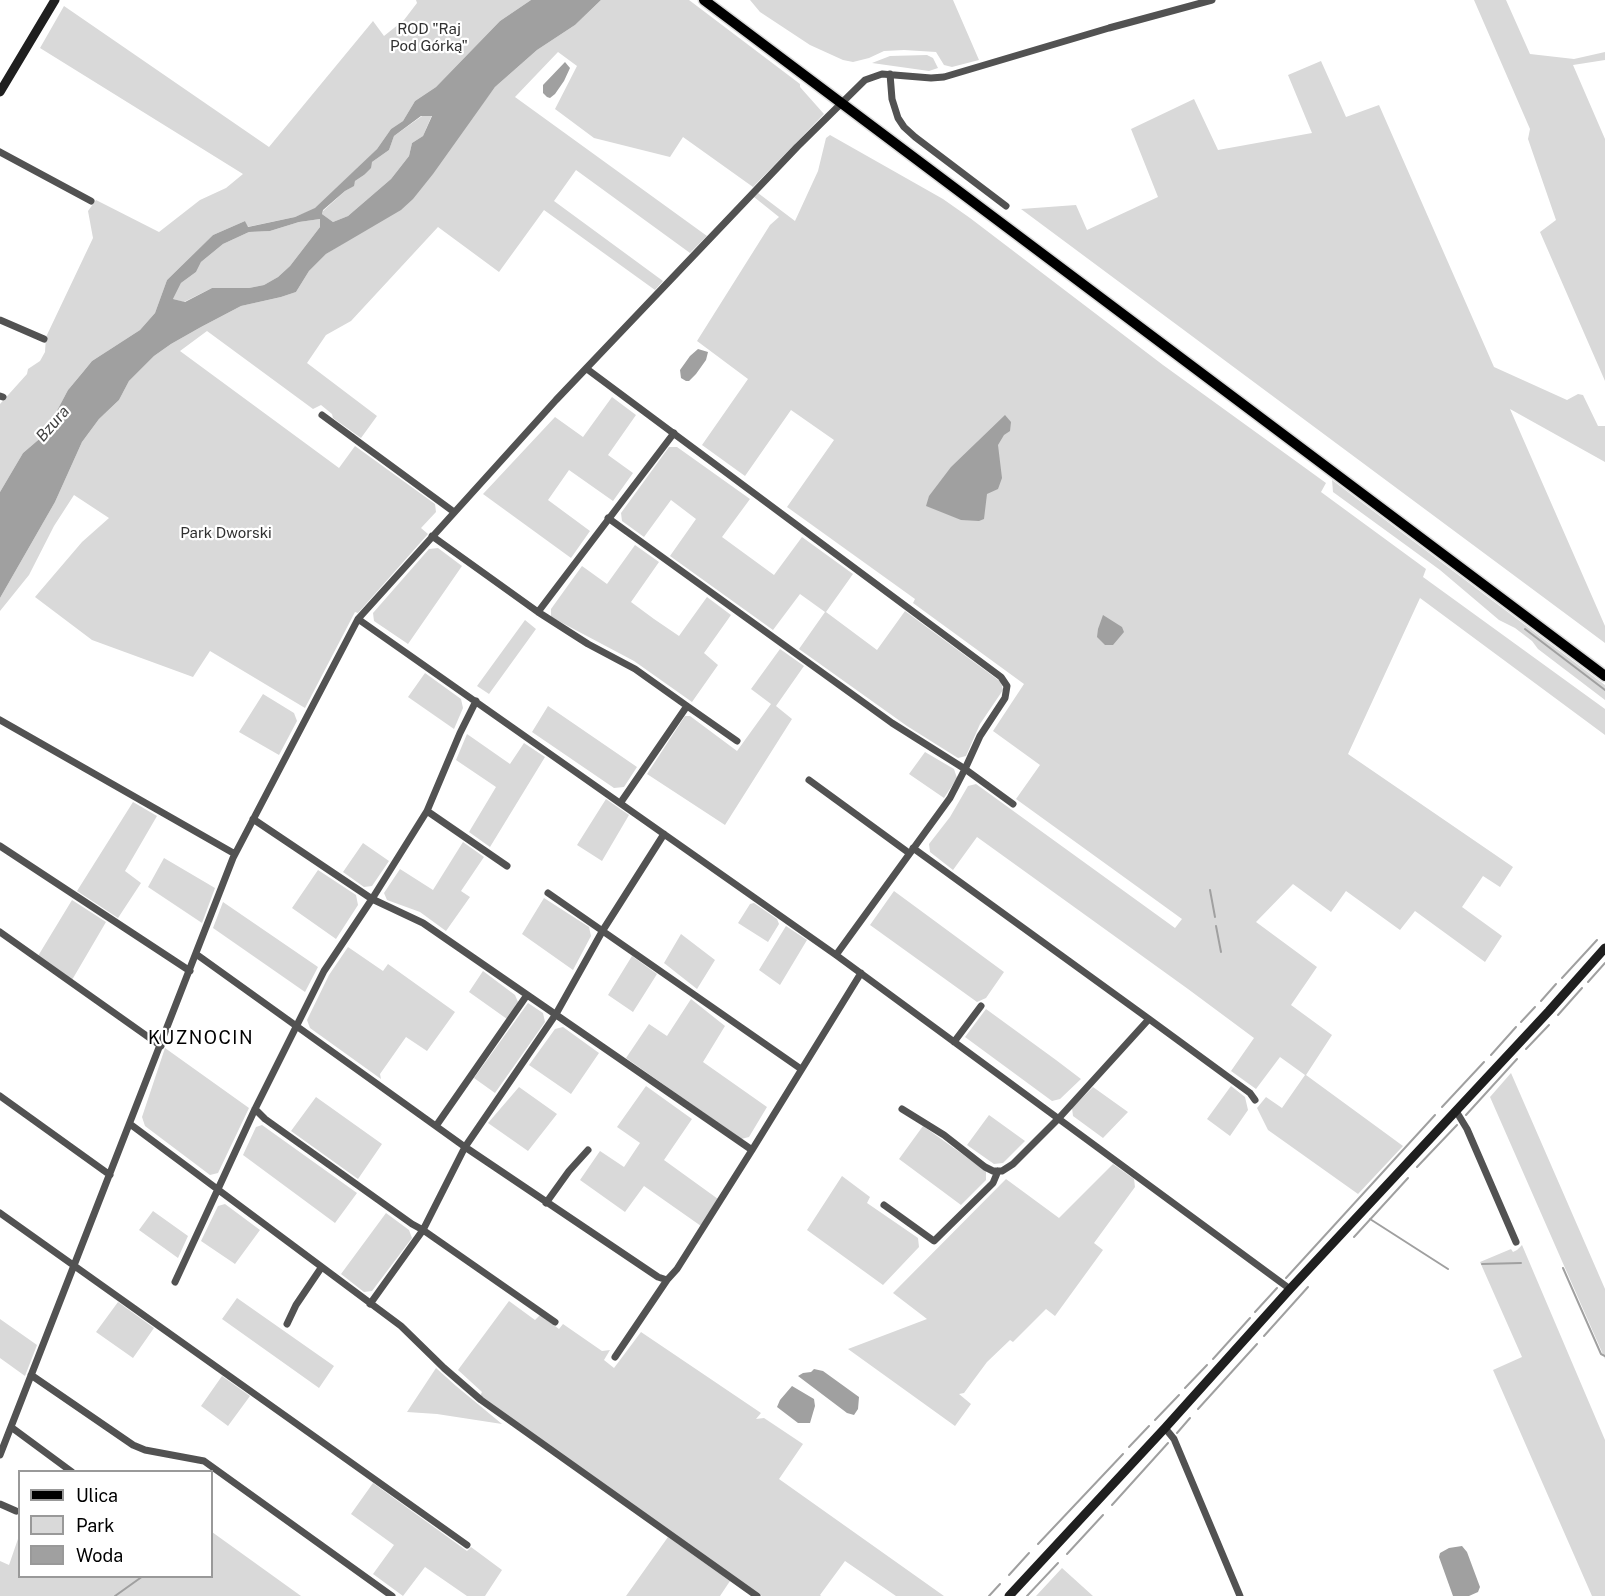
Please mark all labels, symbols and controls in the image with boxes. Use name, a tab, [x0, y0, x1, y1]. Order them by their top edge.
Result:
park label: ROD "Raj Pod Górką"	[390, 20, 468, 55]
water label: Bzura	[32, 402, 74, 446]
park label: Park Dworski	[180, 524, 272, 542]
district label: KUZNOCIN	[148, 1027, 254, 1049]
legend	[18, 1470, 213, 1578]
text: Ulica	[76, 1485, 118, 1506]
text: Park	[76, 1515, 114, 1536]
text: Woda	[76, 1545, 123, 1566]

